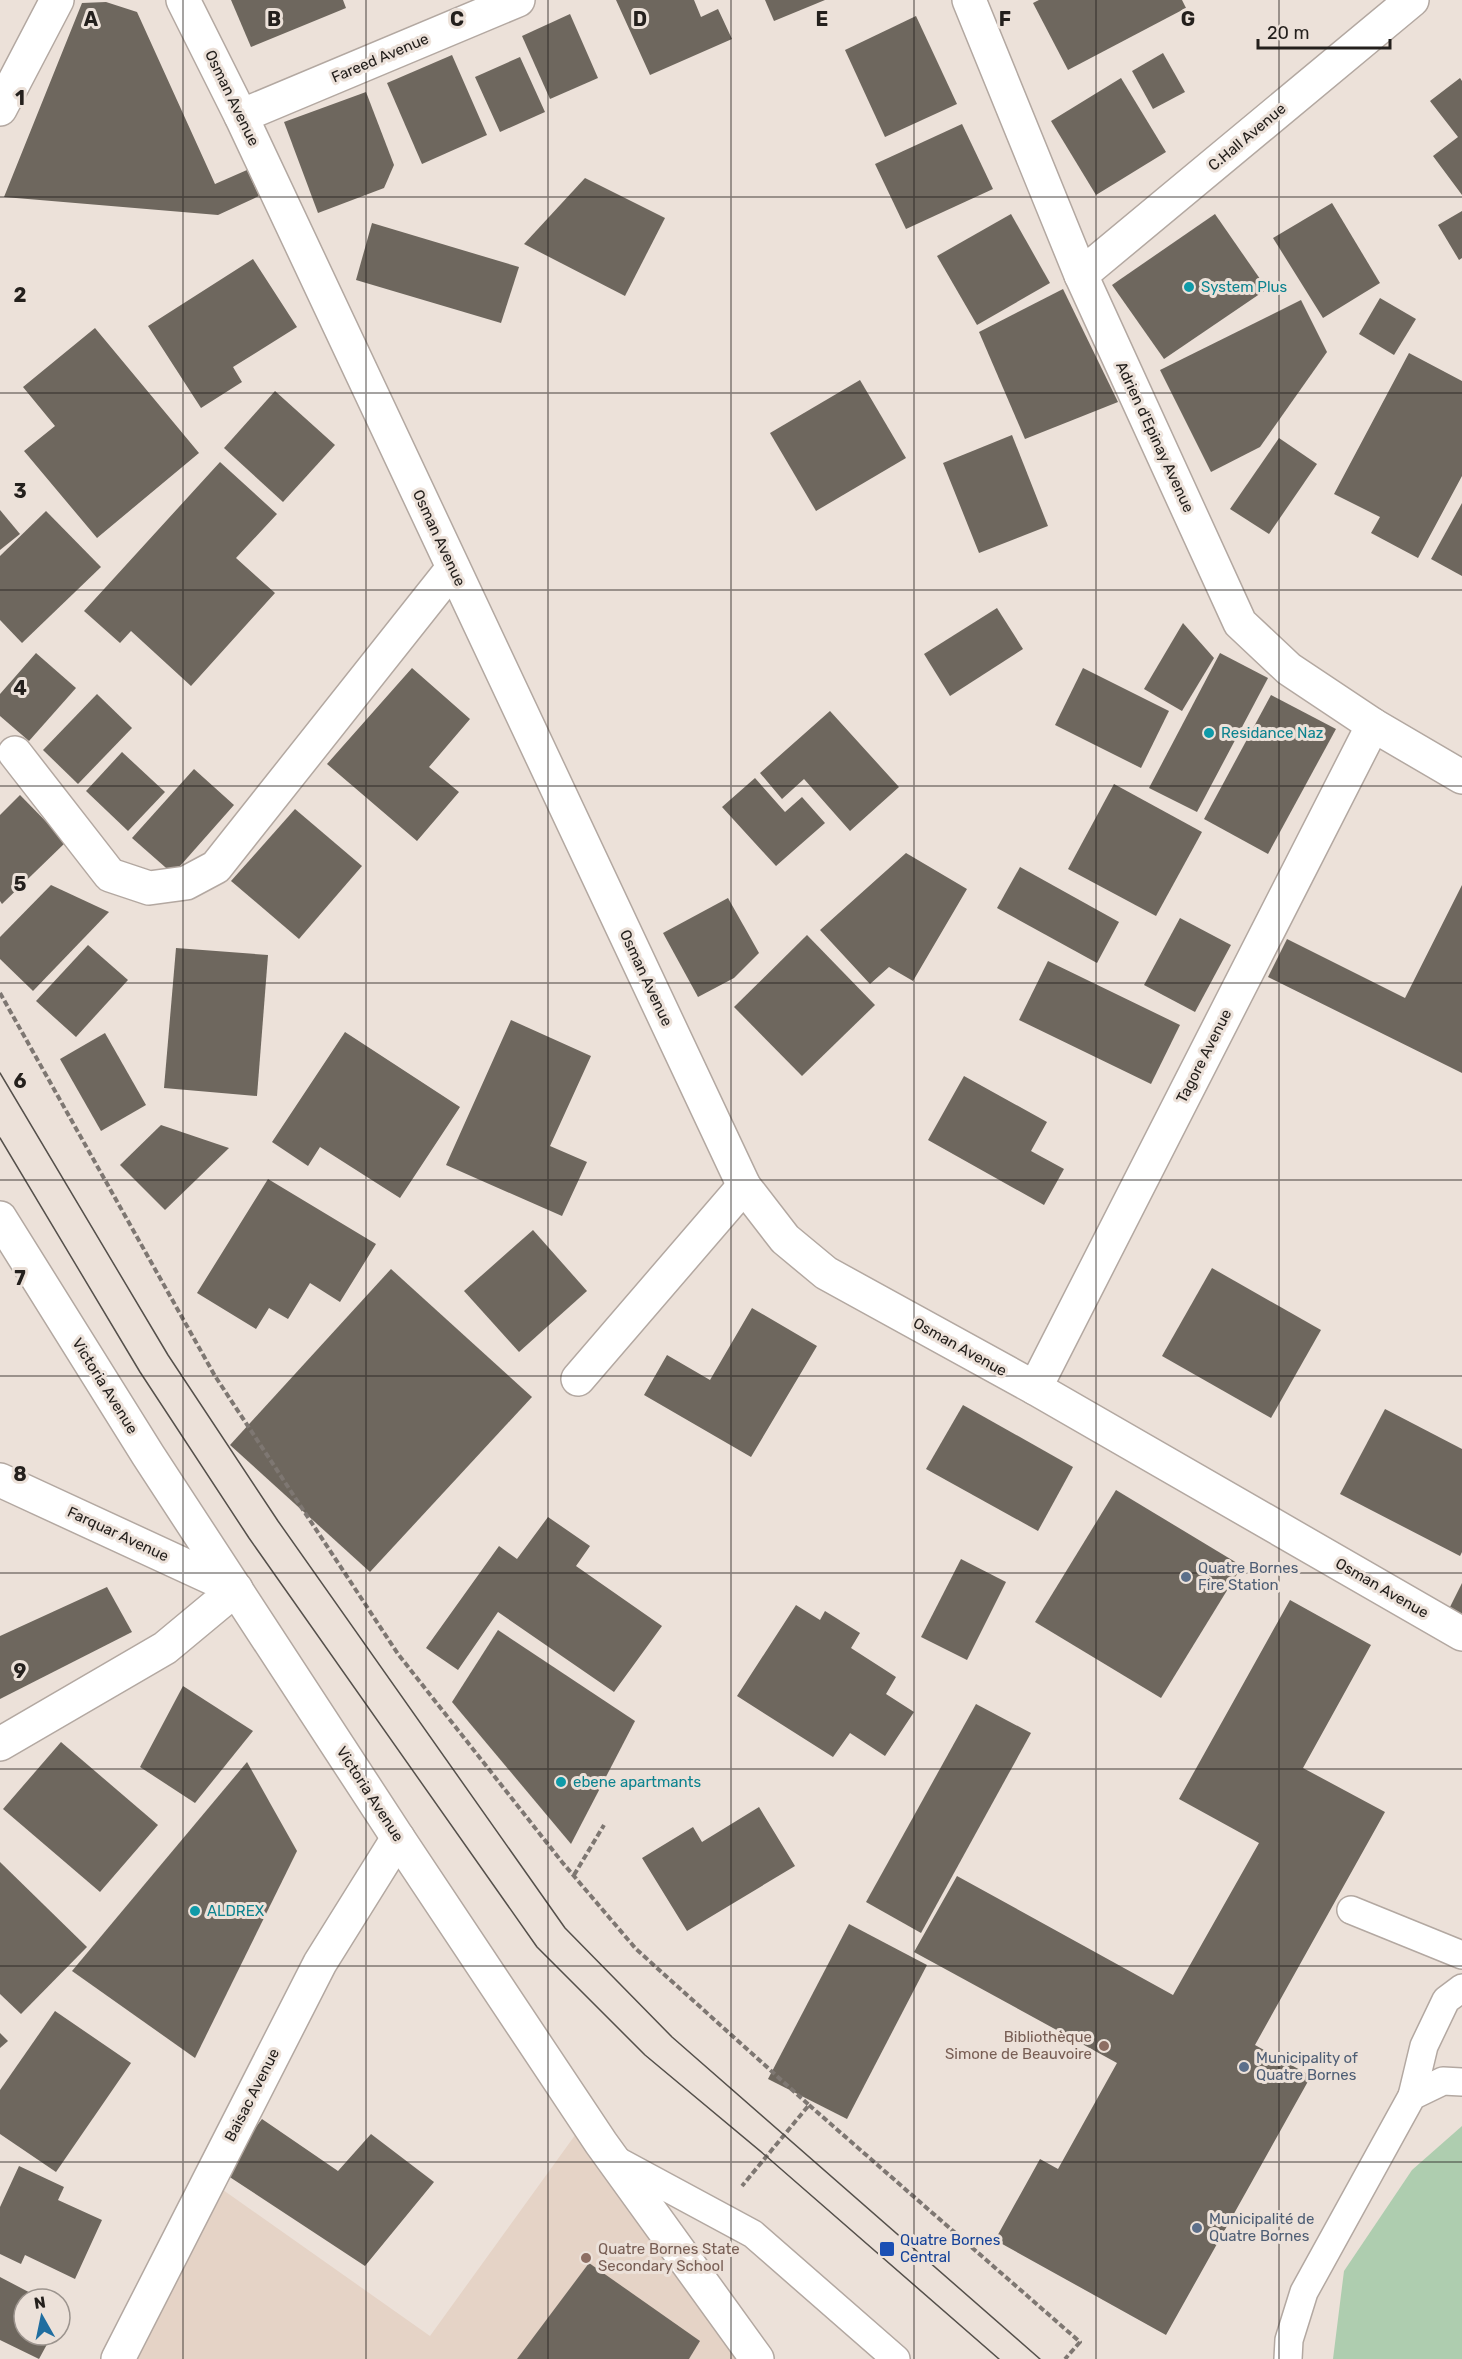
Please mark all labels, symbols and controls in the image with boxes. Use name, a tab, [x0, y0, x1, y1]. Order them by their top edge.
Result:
text: A	[84, 7, 99, 31]
text: B	[267, 7, 281, 31]
text: C	[450, 7, 464, 31]
text: D	[633, 7, 647, 31]
text: E	[816, 7, 828, 31]
text: F	[999, 7, 1011, 31]
text: G	[1181, 7, 1195, 31]
scale bar	[1258, 12, 1390, 50]
text: 20 m	[1267, 22, 1309, 44]
street label: Fareed Avenue	[329, 29, 431, 87]
street label: Osman Avenue	[201, 47, 263, 149]
text: 1	[15, 86, 25, 110]
street label: C.Hall Avenue	[1205, 99, 1289, 175]
place label: System Plus	[1201, 278, 1288, 296]
marker: System Plus	[1182, 280, 1196, 294]
text: 2	[14, 283, 27, 307]
street label: Adrien d'Epinay Avenue	[1112, 359, 1198, 515]
text: 3	[13, 479, 27, 503]
street label: Osman Avenue	[409, 487, 469, 589]
text: 4	[13, 676, 27, 700]
place label: Residance Naz	[1221, 724, 1324, 742]
marker: Residance Naz	[1202, 726, 1216, 740]
text: 5	[14, 872, 27, 896]
street label: Osman Avenue	[616, 927, 676, 1029]
street label: Tagore Avenue	[1173, 1006, 1235, 1106]
text: 6	[13, 1069, 27, 1093]
text: 7	[14, 1266, 26, 1290]
street label: Osman Avenue	[910, 1314, 1010, 1380]
street label: Victoria Avenue	[68, 1335, 142, 1437]
text: 8	[13, 1462, 27, 1486]
street label: Farquar Avenue	[65, 1503, 171, 1565]
street label: Osman Avenue	[1332, 1554, 1432, 1622]
place label: Quatre Bornes Fire Station	[1198, 1559, 1299, 1594]
marker: Quatre Bornes Fire Station	[1179, 1570, 1193, 1584]
text: 9	[14, 1659, 27, 1683]
street label: Victoria Avenue	[333, 1743, 407, 1845]
place label: ebene apartmants	[573, 1773, 701, 1791]
marker: ebene apartmants	[554, 1775, 568, 1789]
place label: ALDREX	[207, 1902, 265, 1920]
marker: ALDREX	[188, 1904, 202, 1918]
place label: Bibliothèque Simone de Beauvoire	[945, 2028, 1092, 2063]
marker: Bibliothèque Simone de Beauvoire	[1097, 2039, 1111, 2053]
street label: Baisac Avenue	[221, 2045, 283, 2145]
place label: Municipality of Quatre Bornes	[1256, 2049, 1358, 2084]
marker: Municipality of Quatre Bornes	[1237, 2060, 1251, 2074]
place label: Municipalité de Quatre Bornes	[1209, 2210, 1314, 2245]
marker: Municipalité de Quatre Bornes	[1190, 2221, 1204, 2235]
place label: Quatre Bornes Central	[900, 2231, 1001, 2266]
place label: Quatre Bornes State Secondary School	[598, 2240, 740, 2275]
marker: Quatre Bornes Central	[878, 2240, 896, 2258]
marker: Quatre Bornes State Secondary School	[579, 2251, 593, 2265]
north arrow	[12, 2287, 72, 2347]
text: N	[33, 2292, 47, 2313]

